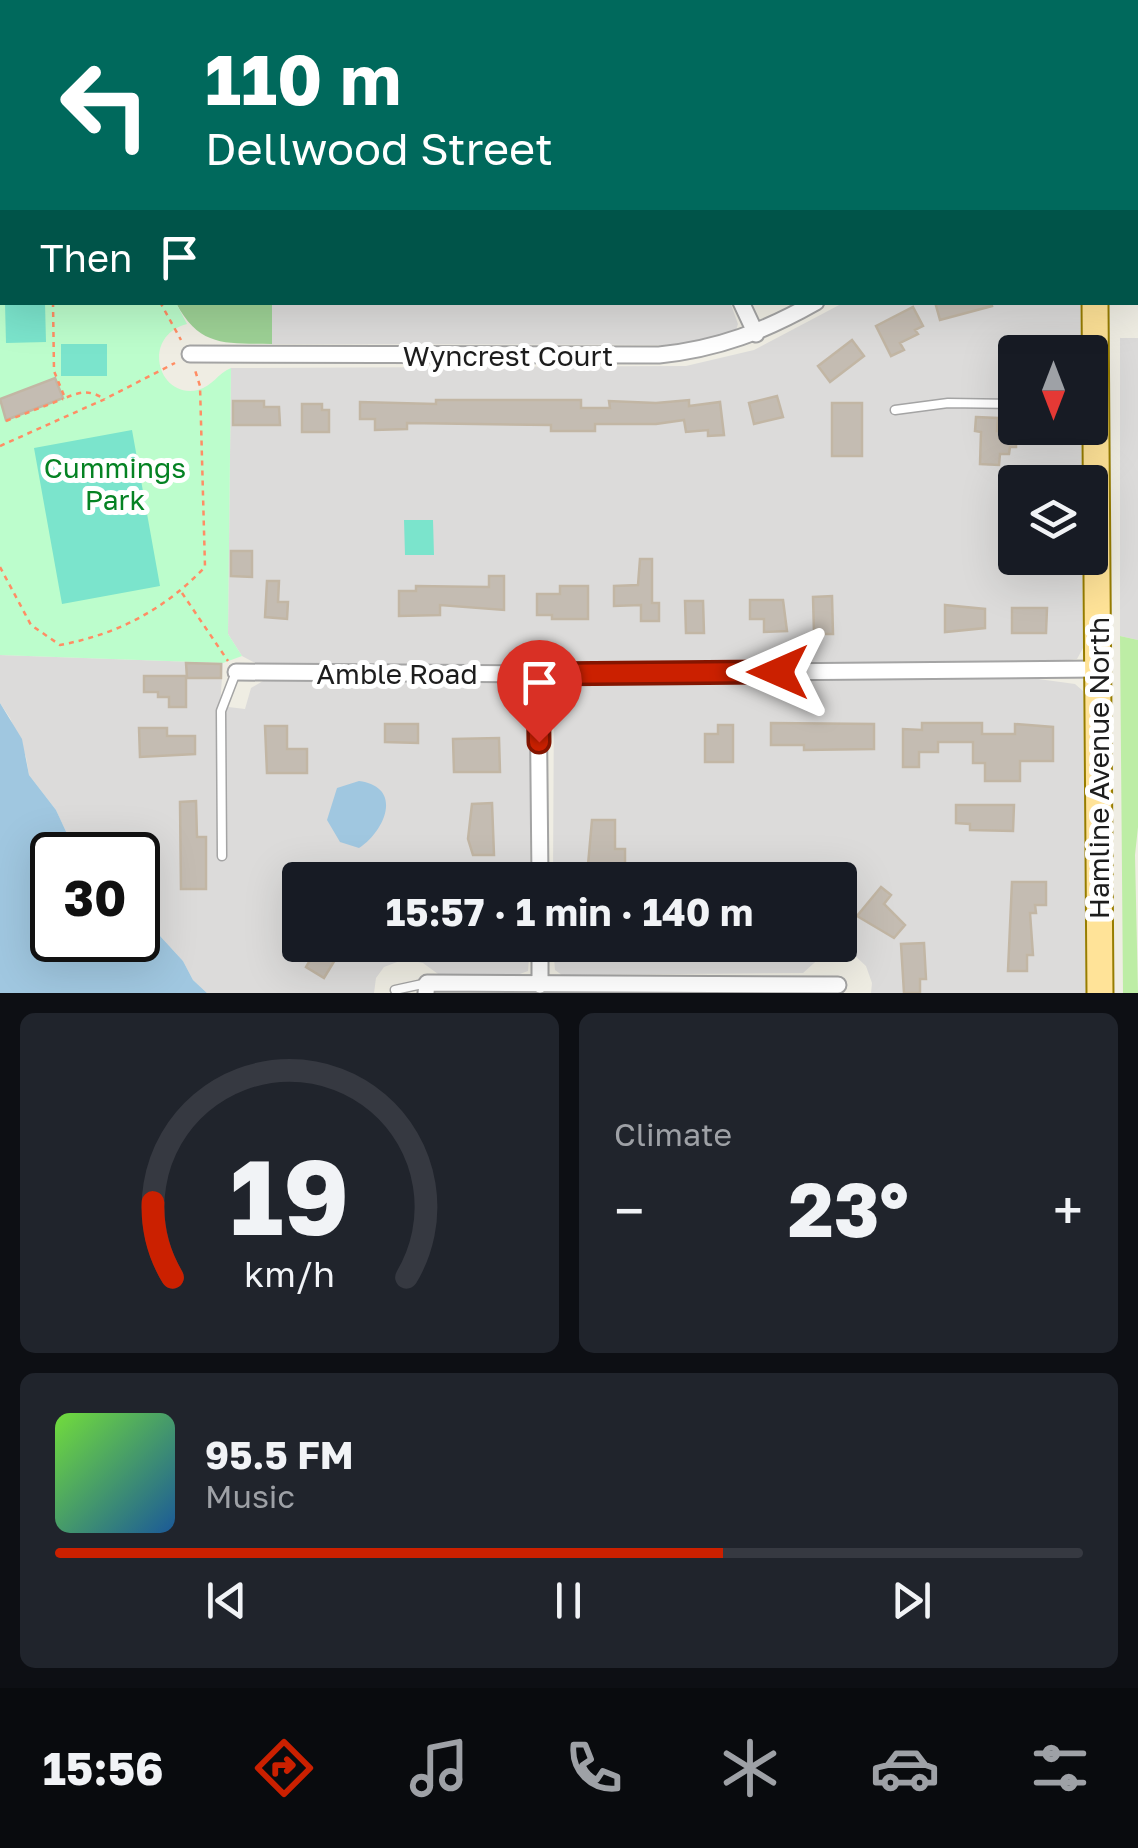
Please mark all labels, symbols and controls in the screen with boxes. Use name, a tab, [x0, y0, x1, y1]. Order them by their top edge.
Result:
text: 110 m	[205, 36, 401, 120]
icon: left	[40, 40, 170, 170]
text: Dellwood Street	[205, 121, 553, 175]
icon: arrive	[152, 230, 207, 285]
text: Then	[40, 235, 132, 280]
north arrow	[998, 335, 1108, 445]
map controls	[998, 335, 1108, 575]
street label: Wyncrest Court	[403, 339, 613, 372]
park label: Cummings Park	[44, 451, 186, 516]
button: layers	[998, 465, 1108, 575]
street label: Hamline Avenue North	[1082, 617, 1115, 919]
position arrow	[726, 620, 830, 724]
pin	[497, 640, 582, 743]
icon: arrive	[512, 655, 567, 710]
street label: Amble Road	[316, 657, 478, 690]
speed limit sign: 30	[30, 832, 160, 962]
text: 15:57 · 1 min · 140 m	[386, 889, 753, 934]
text: Climate	[614, 1115, 732, 1153]
text: 19	[230, 1133, 349, 1258]
text: 23°	[788, 1163, 909, 1254]
text: −	[614, 1177, 644, 1243]
text: +	[1053, 1177, 1083, 1243]
text: km/h	[244, 1252, 335, 1295]
text: 95.5 FM	[205, 1432, 354, 1477]
text: Music	[205, 1477, 295, 1515]
icon: previous	[199, 1573, 254, 1628]
icon: pause	[541, 1573, 596, 1628]
icon: next	[884, 1573, 939, 1628]
icon: directions	[249, 1733, 319, 1803]
icon: music	[404, 1733, 474, 1803]
icon: phone	[559, 1733, 629, 1803]
icon: climate	[715, 1733, 785, 1803]
icon: car	[870, 1733, 940, 1803]
icon: filters	[1025, 1733, 1095, 1803]
text: 15:56	[43, 1741, 164, 1795]

